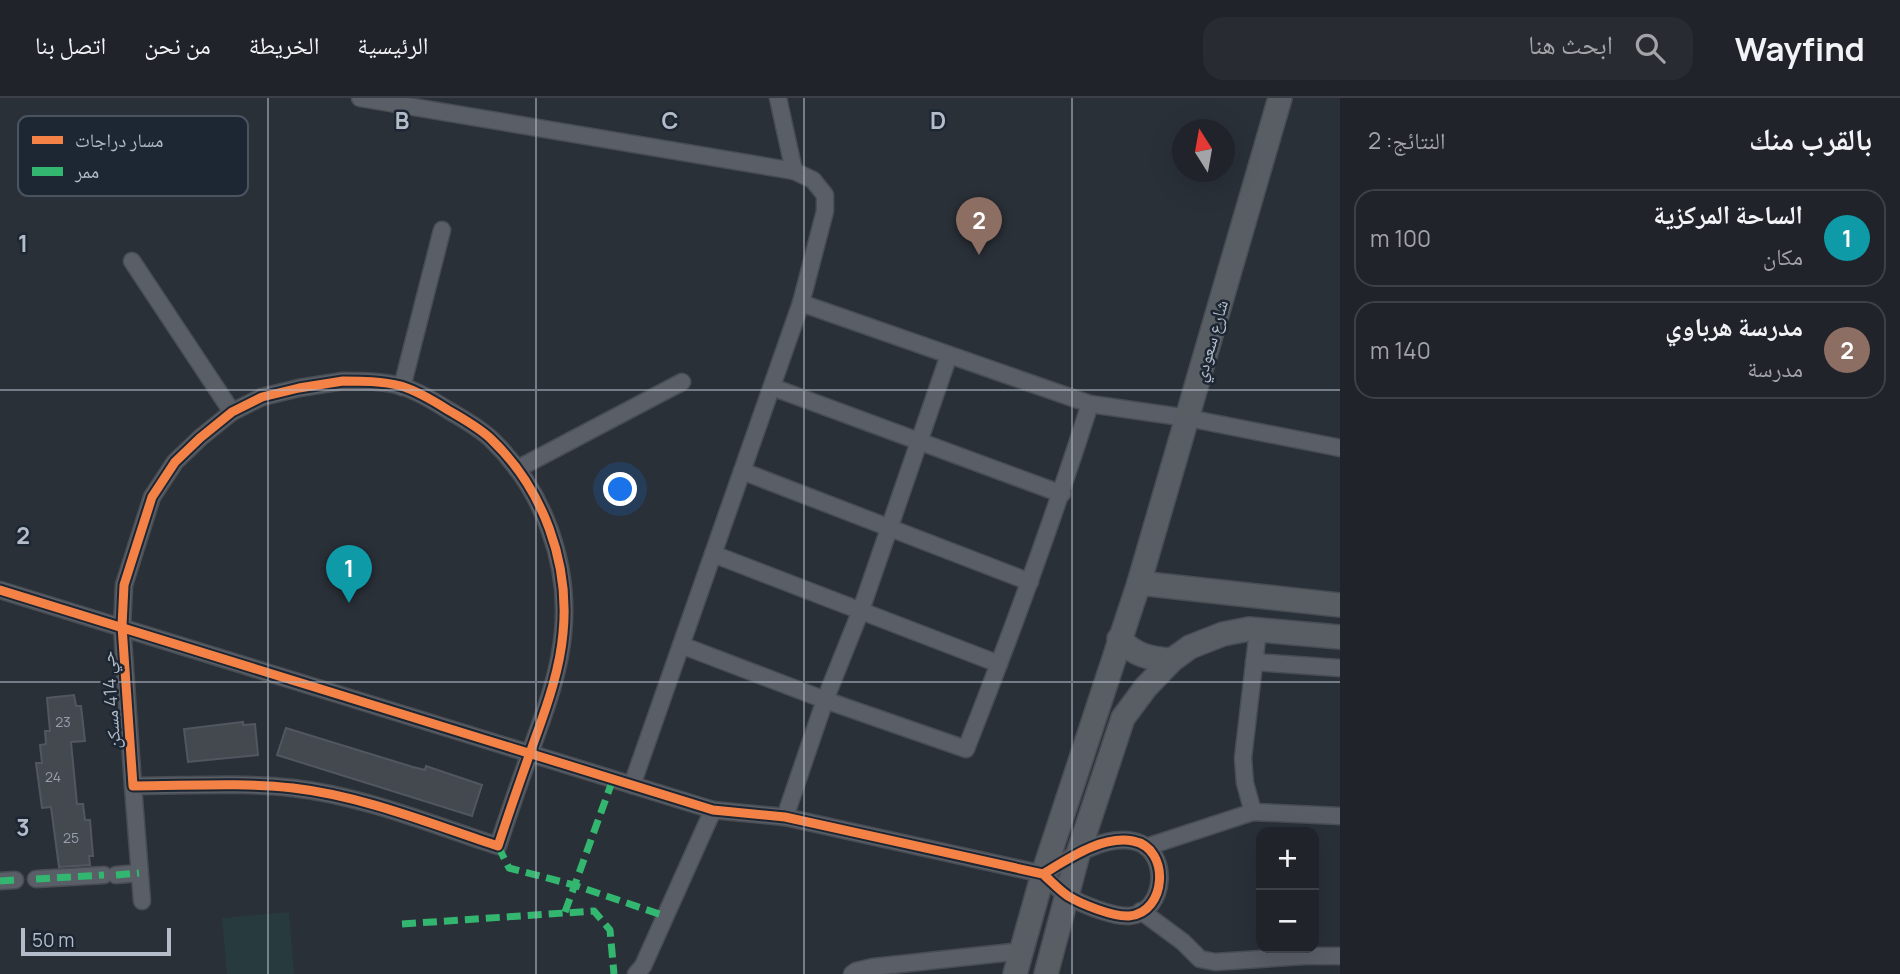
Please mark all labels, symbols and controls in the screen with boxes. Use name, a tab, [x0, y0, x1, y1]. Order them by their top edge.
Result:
search box	[1203, 17, 1693, 80]
text: ابحث هنا	[1528, 26, 1613, 62]
text: Wayfind	[1735, 26, 1865, 71]
text: اتصل بنا	[35, 28, 106, 61]
text: من نحن	[144, 28, 211, 61]
text: الخريطة	[249, 28, 319, 61]
text: الرئيسية	[357, 28, 429, 61]
icon: search	[1631, 29, 1669, 67]
text: B	[395, 104, 409, 136]
text: C	[662, 104, 679, 136]
text: D	[930, 104, 946, 136]
legend	[18, 116, 248, 196]
text: بالقرب منك	[1749, 118, 1872, 159]
north arrow	[1172, 119, 1235, 182]
text: النتائج: 2	[1368, 124, 1445, 156]
text: مسار دراجات	[75, 127, 163, 153]
text: ممر	[74, 158, 99, 184]
text: الساحة المركزية	[1653, 196, 1803, 232]
pin: 2	[956, 197, 1002, 255]
text: 100 m	[1370, 222, 1431, 254]
text: 1	[1842, 222, 1852, 254]
text: 1	[18, 227, 28, 259]
text: مكان	[1763, 240, 1803, 272]
street label: شارع سعودي	[1187, 297, 1237, 385]
text: مدرسة هرباوي	[1665, 308, 1803, 344]
text: 140 m	[1370, 334, 1431, 366]
text: 2	[1840, 334, 1854, 366]
text: مدرسة	[1747, 352, 1803, 384]
your location	[603, 472, 637, 506]
text: 2	[16, 519, 30, 551]
pin: 1	[326, 545, 372, 603]
street label: حي 414 مسكن	[95, 650, 129, 750]
house number: 23	[55, 712, 71, 731]
house number: 24	[45, 767, 61, 786]
text: 3	[16, 811, 30, 843]
map controls	[1256, 827, 1319, 953]
button: +	[1256, 827, 1319, 890]
house number: 25	[63, 828, 79, 847]
button: −	[1256, 890, 1319, 953]
scale bar	[21, 925, 172, 957]
text: 50 m	[32, 927, 74, 953]

